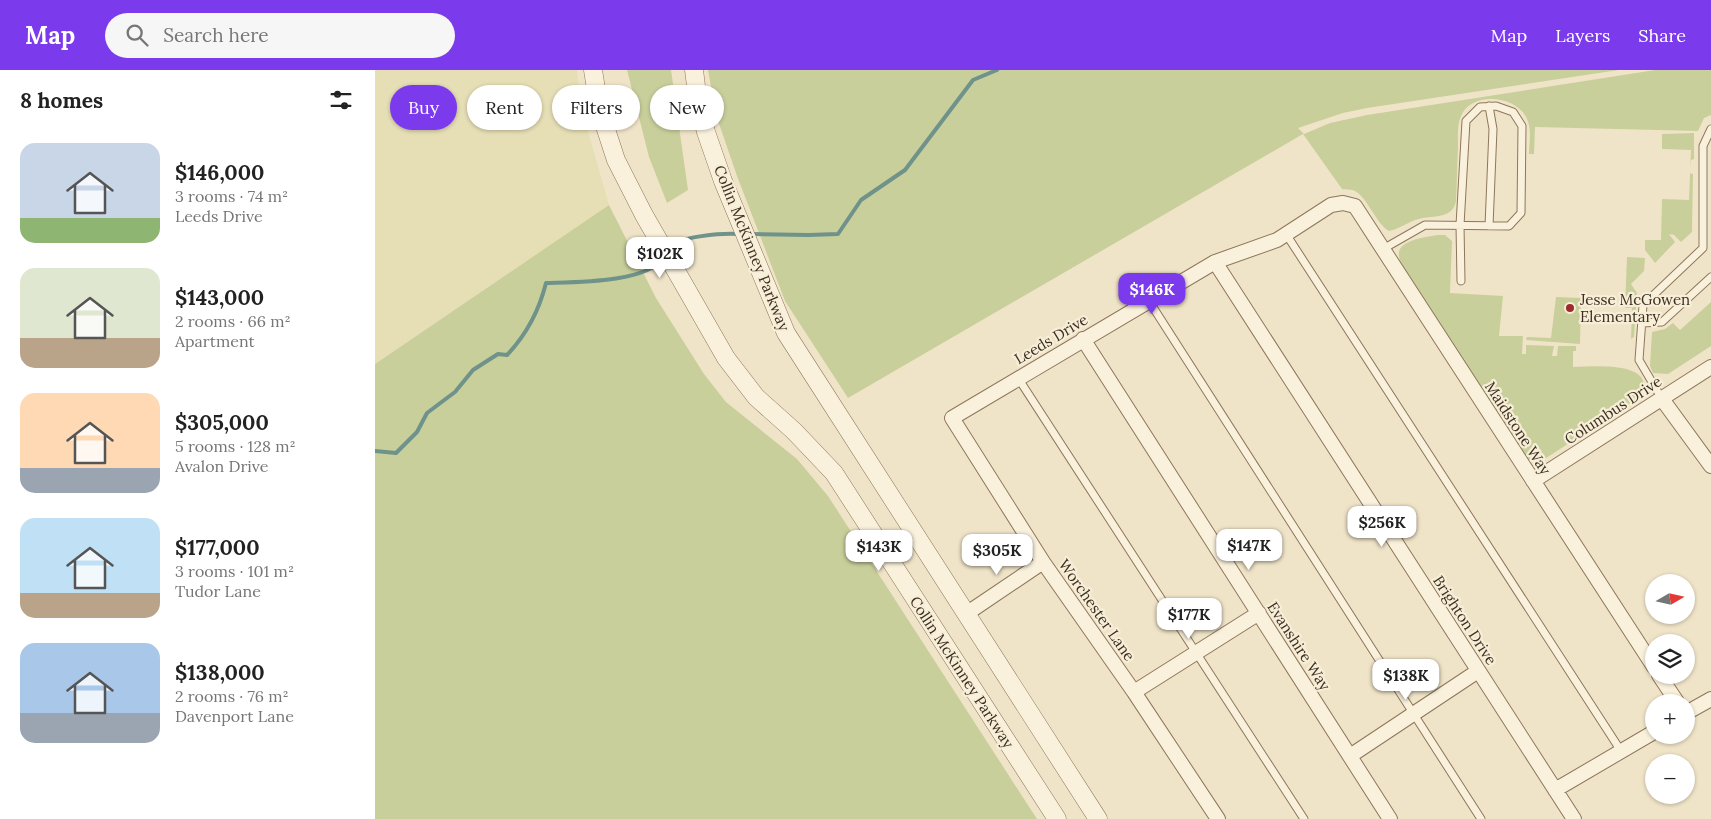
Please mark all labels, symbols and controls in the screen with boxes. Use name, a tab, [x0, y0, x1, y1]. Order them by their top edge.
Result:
search box	[105, 13, 455, 58]
text: Map	[25, 20, 75, 51]
icon: search	[123, 21, 151, 49]
text: Search here	[163, 23, 269, 47]
text: Map	[1491, 24, 1527, 47]
text: Layers	[1555, 24, 1610, 47]
text: Share	[1638, 24, 1686, 47]
chip: Buy	[390, 85, 457, 130]
chip: Rent	[467, 85, 542, 130]
chip: Filters	[552, 85, 640, 130]
chip: New	[650, 85, 724, 130]
icon: filters	[327, 86, 355, 114]
text: 8 homes	[20, 87, 103, 114]
text: $146,000	[175, 159, 264, 186]
street label: Collin McKinney Parkway	[710, 162, 794, 334]
icon: home	[60, 163, 120, 223]
text: 3 rooms · 74 m²	[175, 186, 288, 206]
text: Leeds Drive	[175, 206, 263, 226]
pin: $102K	[625, 236, 695, 279]
text: $102K	[637, 243, 683, 263]
pin: $146K	[1117, 272, 1187, 315]
text: $146K	[1129, 279, 1175, 299]
text: $143,000	[175, 284, 264, 311]
icon: home	[60, 288, 120, 348]
place label: Jesse McGowen Elementary	[1579, 290, 1690, 326]
marker: Jesse McGowen Elementary	[1564, 302, 1576, 314]
street label: Leeds Drive	[1011, 310, 1091, 368]
text: 2 rooms · 66 m²	[175, 311, 291, 331]
text: Apartment	[175, 331, 255, 351]
street label: Columbus Drive	[1561, 372, 1665, 448]
street label: Maidstone Way	[1481, 378, 1555, 478]
text: $305,000	[175, 409, 269, 436]
icon: home	[60, 413, 120, 473]
text: 5 rooms · 128 m²	[175, 436, 296, 456]
text: Avalon Drive	[175, 456, 269, 476]
pin: $256K	[1347, 506, 1417, 548]
text: $256K	[1358, 512, 1406, 532]
pin: $147K	[1214, 528, 1284, 571]
pin: $143K	[844, 530, 914, 572]
text: $177,000	[175, 534, 260, 561]
pin: $305K	[962, 534, 1032, 576]
text: $147K	[1227, 535, 1271, 555]
text: $143K	[856, 536, 902, 556]
icon: home	[60, 538, 120, 598]
text: $305K	[973, 540, 1021, 560]
street label: Worchester Lane	[1055, 555, 1139, 665]
text: 3 rooms · 101 m²	[175, 561, 294, 581]
street label: Brighton Drive	[1429, 572, 1501, 668]
north arrow	[1645, 574, 1695, 624]
map controls	[1645, 574, 1695, 804]
text: Tudor Lane	[175, 581, 261, 601]
street label: Collin McKinney Parkway	[906, 593, 1018, 752]
pin: $177K	[1154, 598, 1224, 640]
street label: Evanshire Way	[1263, 598, 1335, 694]
text: $177K	[1168, 604, 1210, 624]
button: layers	[1645, 634, 1695, 684]
pin: $138K	[1371, 658, 1441, 701]
text: $138,000	[175, 659, 265, 686]
icon: home	[60, 663, 120, 723]
text: $138K	[1383, 665, 1429, 685]
text: 2 rooms · 76 m²	[175, 686, 289, 706]
button: +	[1645, 694, 1695, 744]
text: Davenport Lane	[175, 706, 294, 726]
button: −	[1645, 754, 1695, 804]

